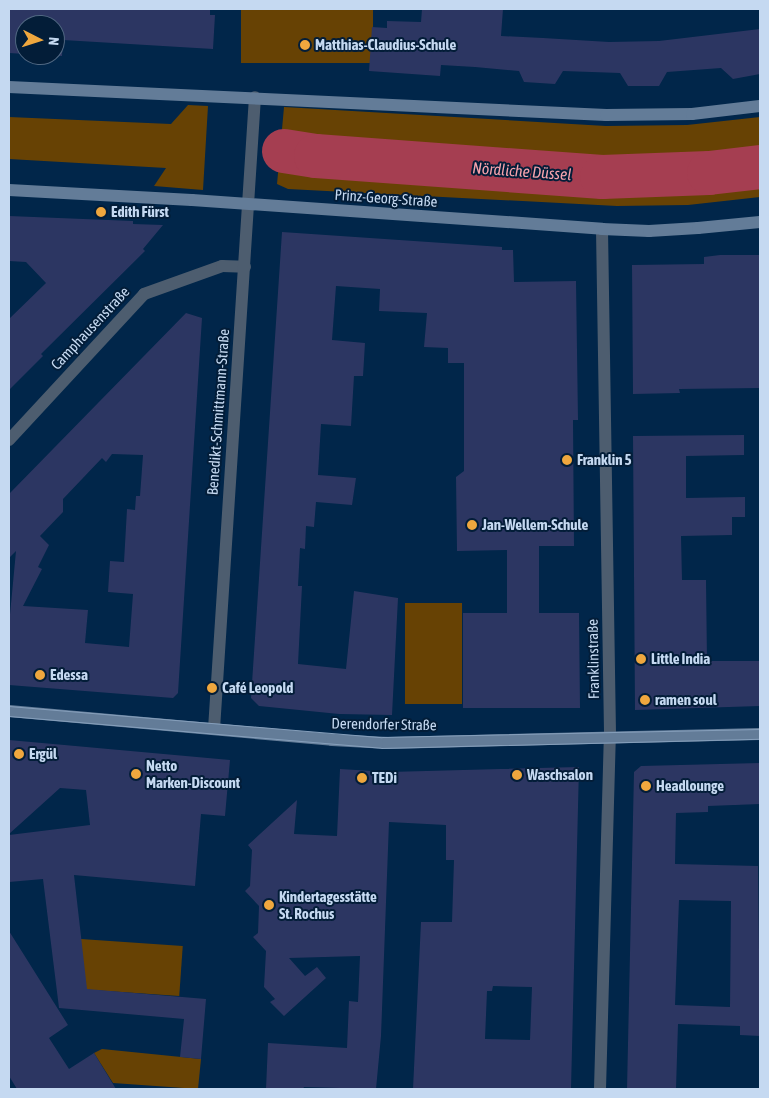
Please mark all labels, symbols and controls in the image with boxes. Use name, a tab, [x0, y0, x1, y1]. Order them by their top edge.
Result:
north arrow	[15, 15, 65, 65]
text: N	[46, 36, 62, 46]
place label: Matthias-Claudius-Schule	[315, 36, 456, 54]
marker: Matthias-Claudius-Schule	[299, 39, 311, 51]
water label: Nördliche Düssel	[472, 158, 572, 184]
street label: Prinz-Georg-Straße	[334, 185, 438, 211]
place label: Edith Fürst	[111, 203, 169, 221]
marker: Edith Fürst	[95, 206, 107, 218]
street label: Camphausenstraße	[47, 283, 133, 373]
street label: Benedikt-Schmittmann-Straße	[203, 328, 233, 496]
place label: Franklin 5	[577, 451, 632, 469]
marker: Franklin 5	[561, 454, 573, 466]
place label: Jan-Wellem-Schule	[482, 516, 588, 534]
marker: Jan-Wellem-Schule	[466, 519, 478, 531]
street label: Franklinstraße	[583, 619, 603, 699]
place label: Little India	[651, 650, 710, 668]
marker: Little India	[635, 653, 647, 665]
place label: Edessa	[50, 666, 88, 684]
marker: Edessa	[34, 669, 46, 681]
place label: Café Leopold	[222, 679, 293, 697]
marker: Café Leopold	[206, 682, 218, 694]
place label: ramen soul	[655, 691, 717, 709]
marker: ramen soul	[639, 694, 651, 706]
street label: Derendorfer Straße	[331, 714, 437, 734]
place label: Ergül	[29, 745, 57, 763]
marker: Ergül	[13, 748, 25, 760]
place label: Netto Marken-Discount	[146, 756, 240, 791]
place label: Waschsalon	[527, 766, 593, 784]
marker: Netto Marken-Discount	[130, 768, 142, 780]
place label: TEDi	[372, 769, 397, 787]
marker: Waschsalon	[511, 769, 523, 781]
marker: TEDi	[356, 772, 368, 784]
place label: Headlounge	[656, 777, 724, 795]
marker: Headlounge	[640, 780, 652, 792]
place label: Kindertagesstätte St. Rochus	[279, 887, 377, 922]
marker: Kindertagesstätte St. Rochus	[263, 899, 275, 911]

